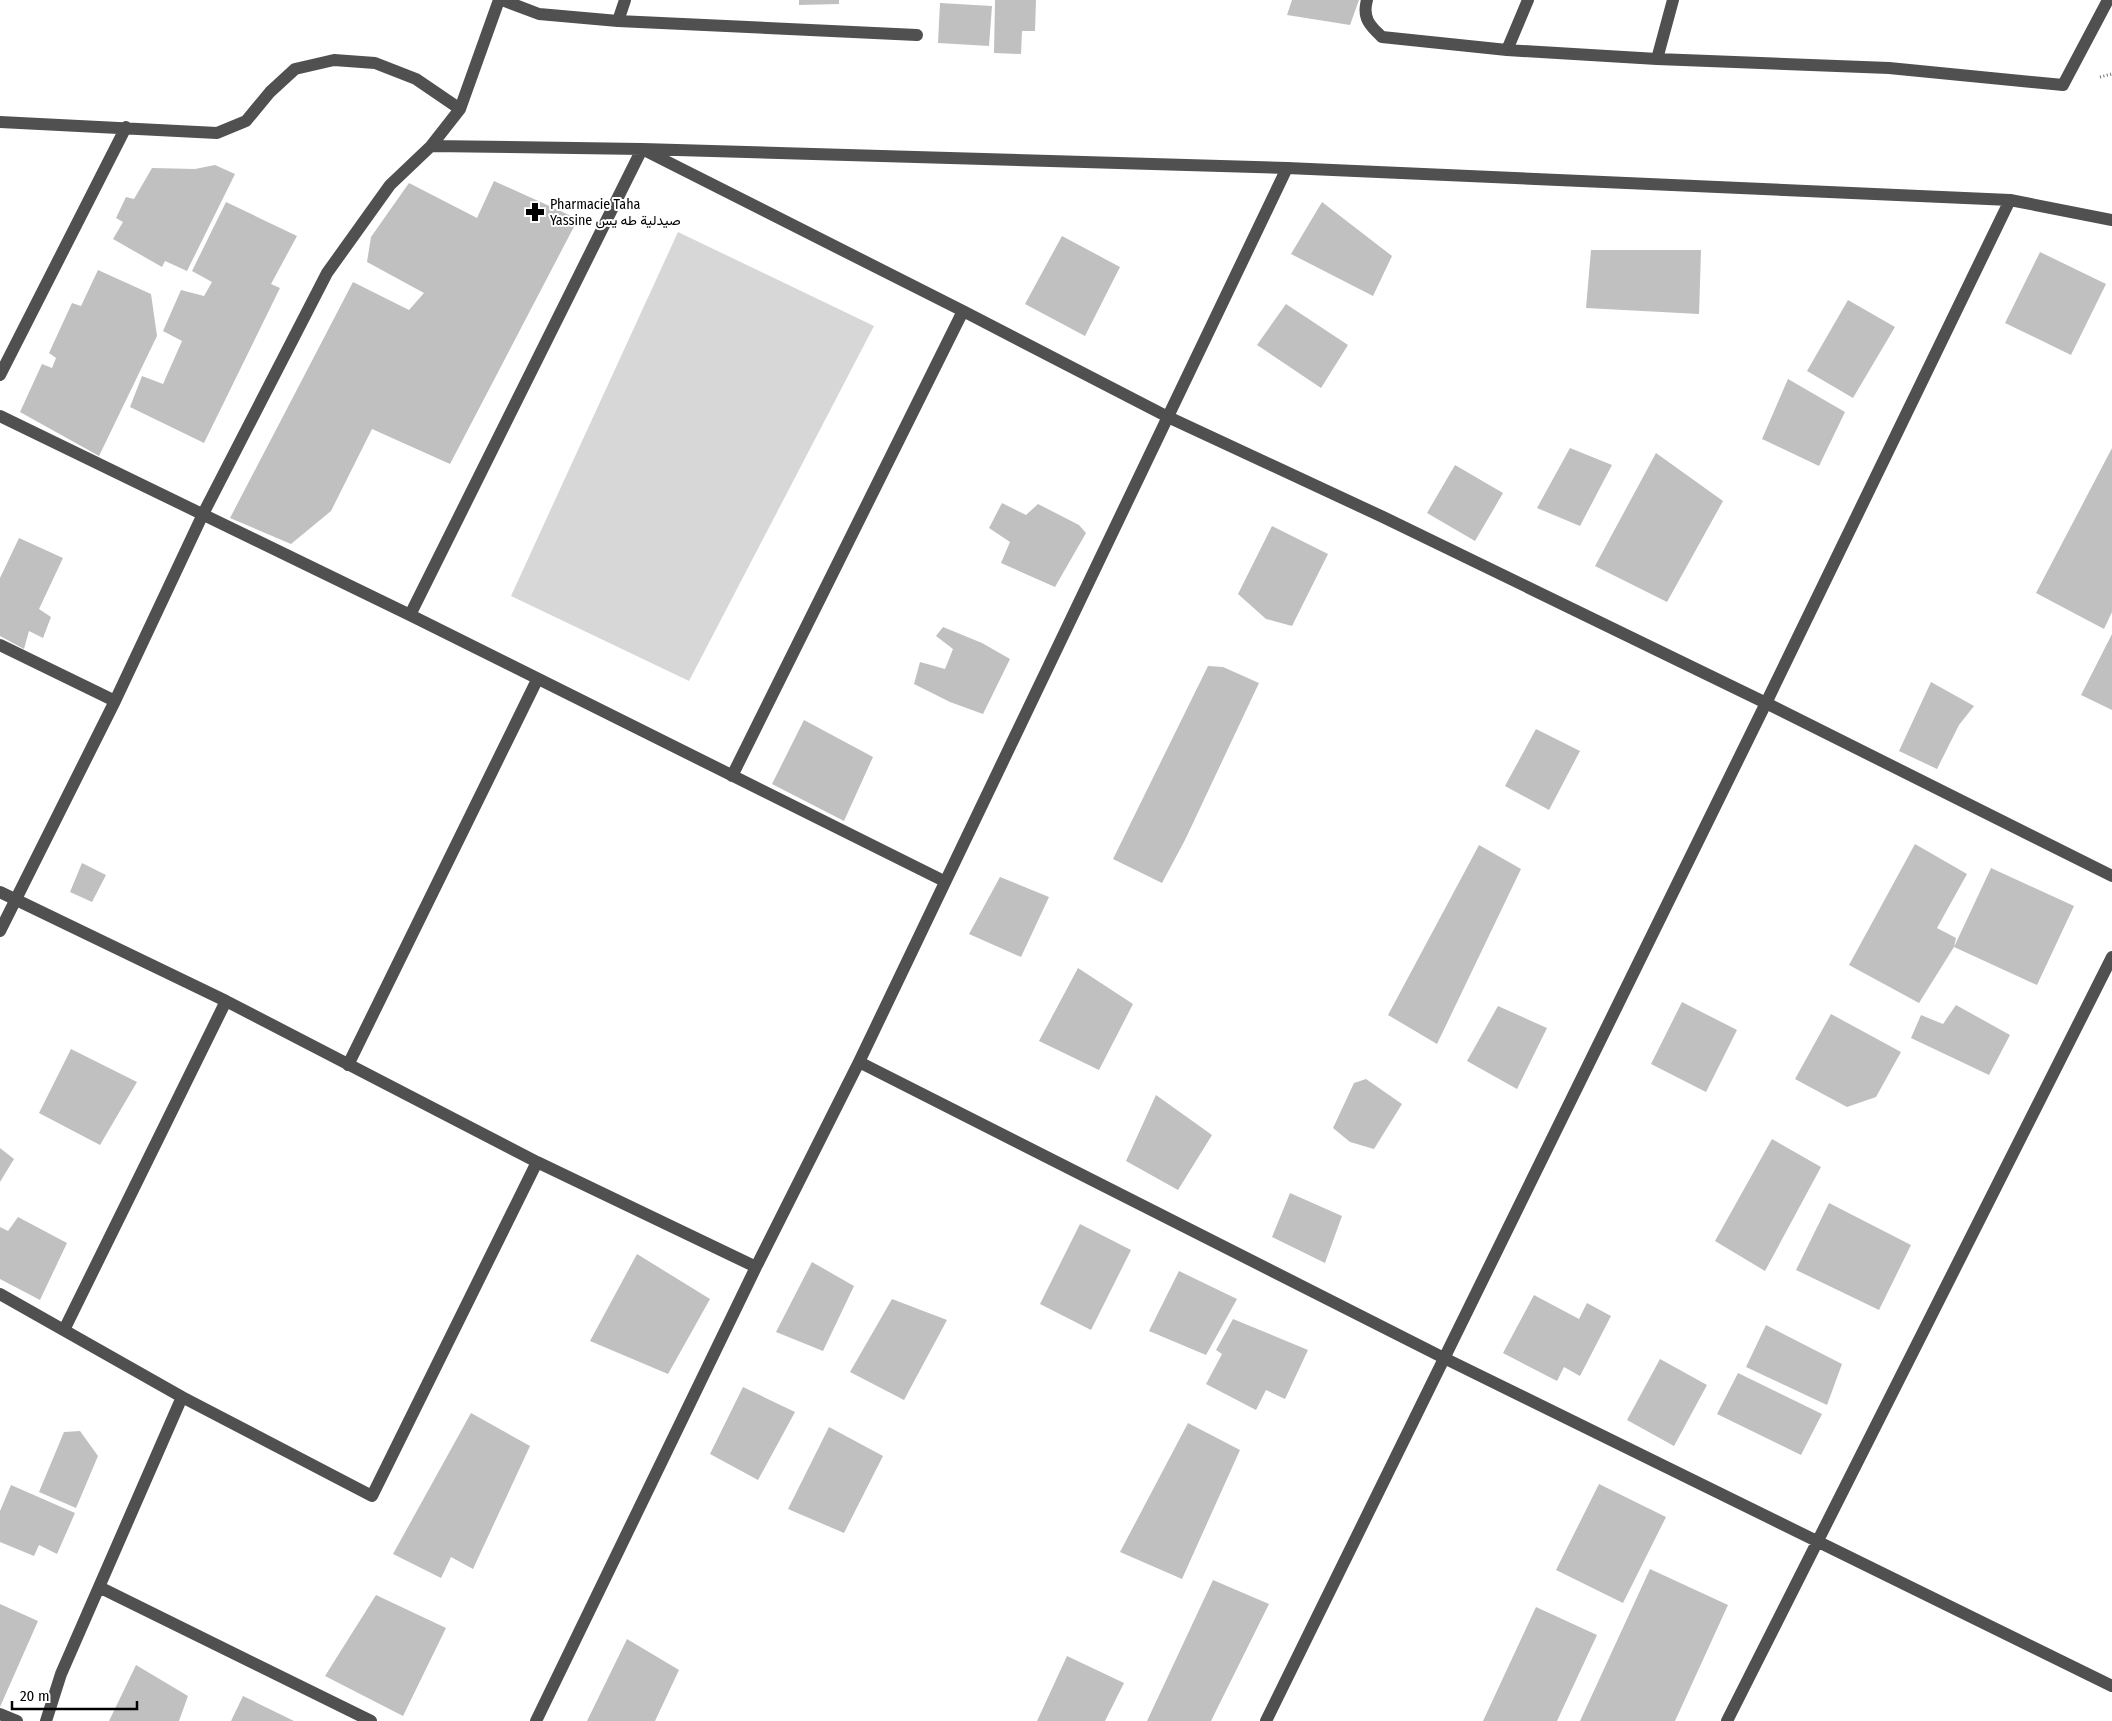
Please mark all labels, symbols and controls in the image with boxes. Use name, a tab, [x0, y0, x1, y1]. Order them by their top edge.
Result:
place label: Pharmacie Taha Yassine صيدلية طه يس	[550, 196, 681, 229]
pharmacy icon: Pharmacie Taha Yassine صيدلية طه يس	[524, 201, 546, 223]
scale bar	[12, 1678, 138, 1710]
text: 20 m	[20, 1687, 50, 1705]

